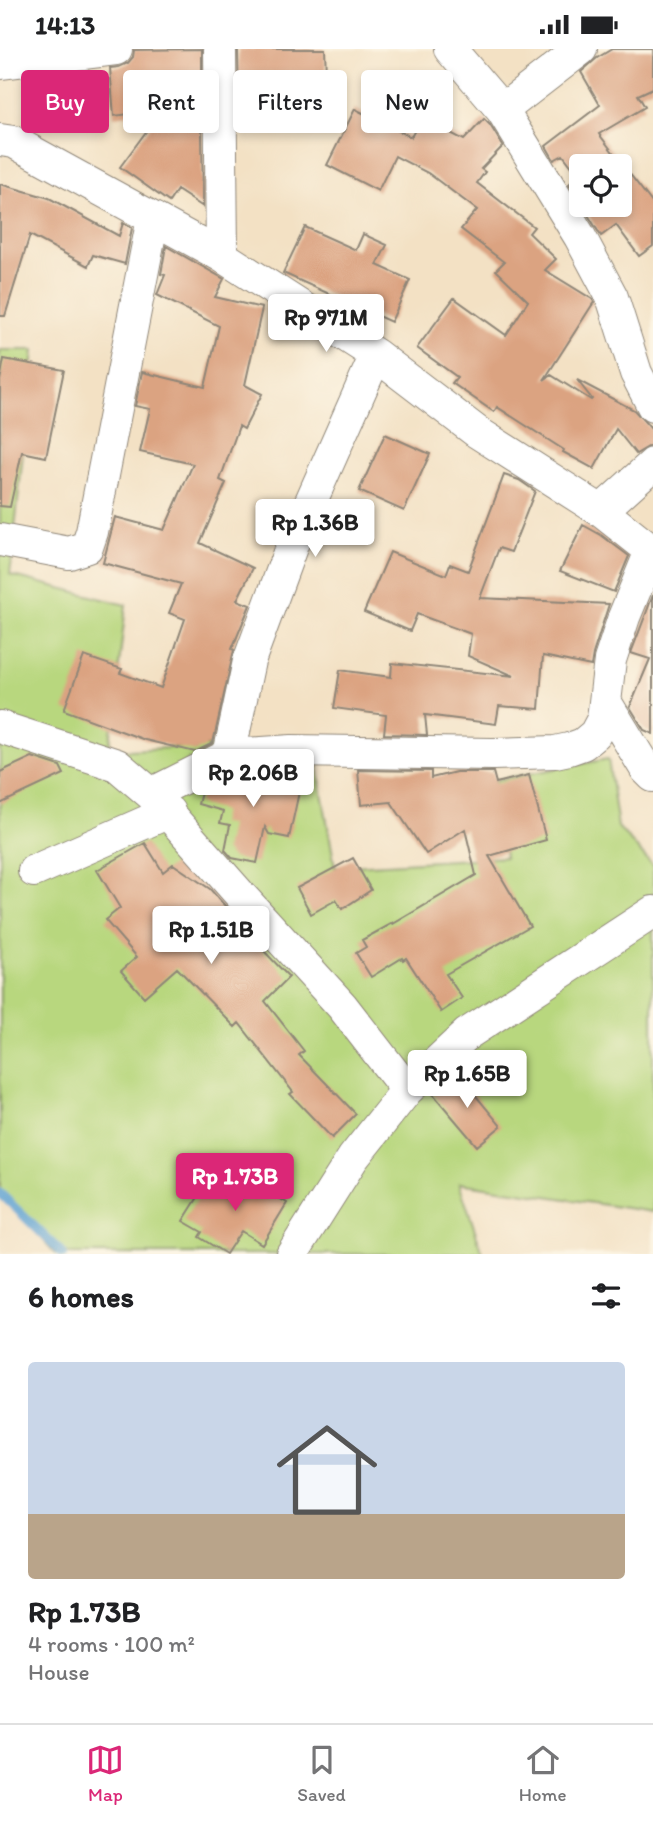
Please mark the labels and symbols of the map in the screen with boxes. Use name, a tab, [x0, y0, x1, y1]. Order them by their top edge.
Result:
pin: Rp 971M	[261, 295, 391, 354]
pin: Rp 1.36B	[243, 499, 387, 559]
pin: Rp 2.06B	[181, 749, 325, 809]
pin: Rp 1.51B	[139, 907, 283, 966]
pin: Rp 1.65B	[395, 1051, 539, 1110]
pin: Rp 1.73B	[163, 1153, 307, 1213]

